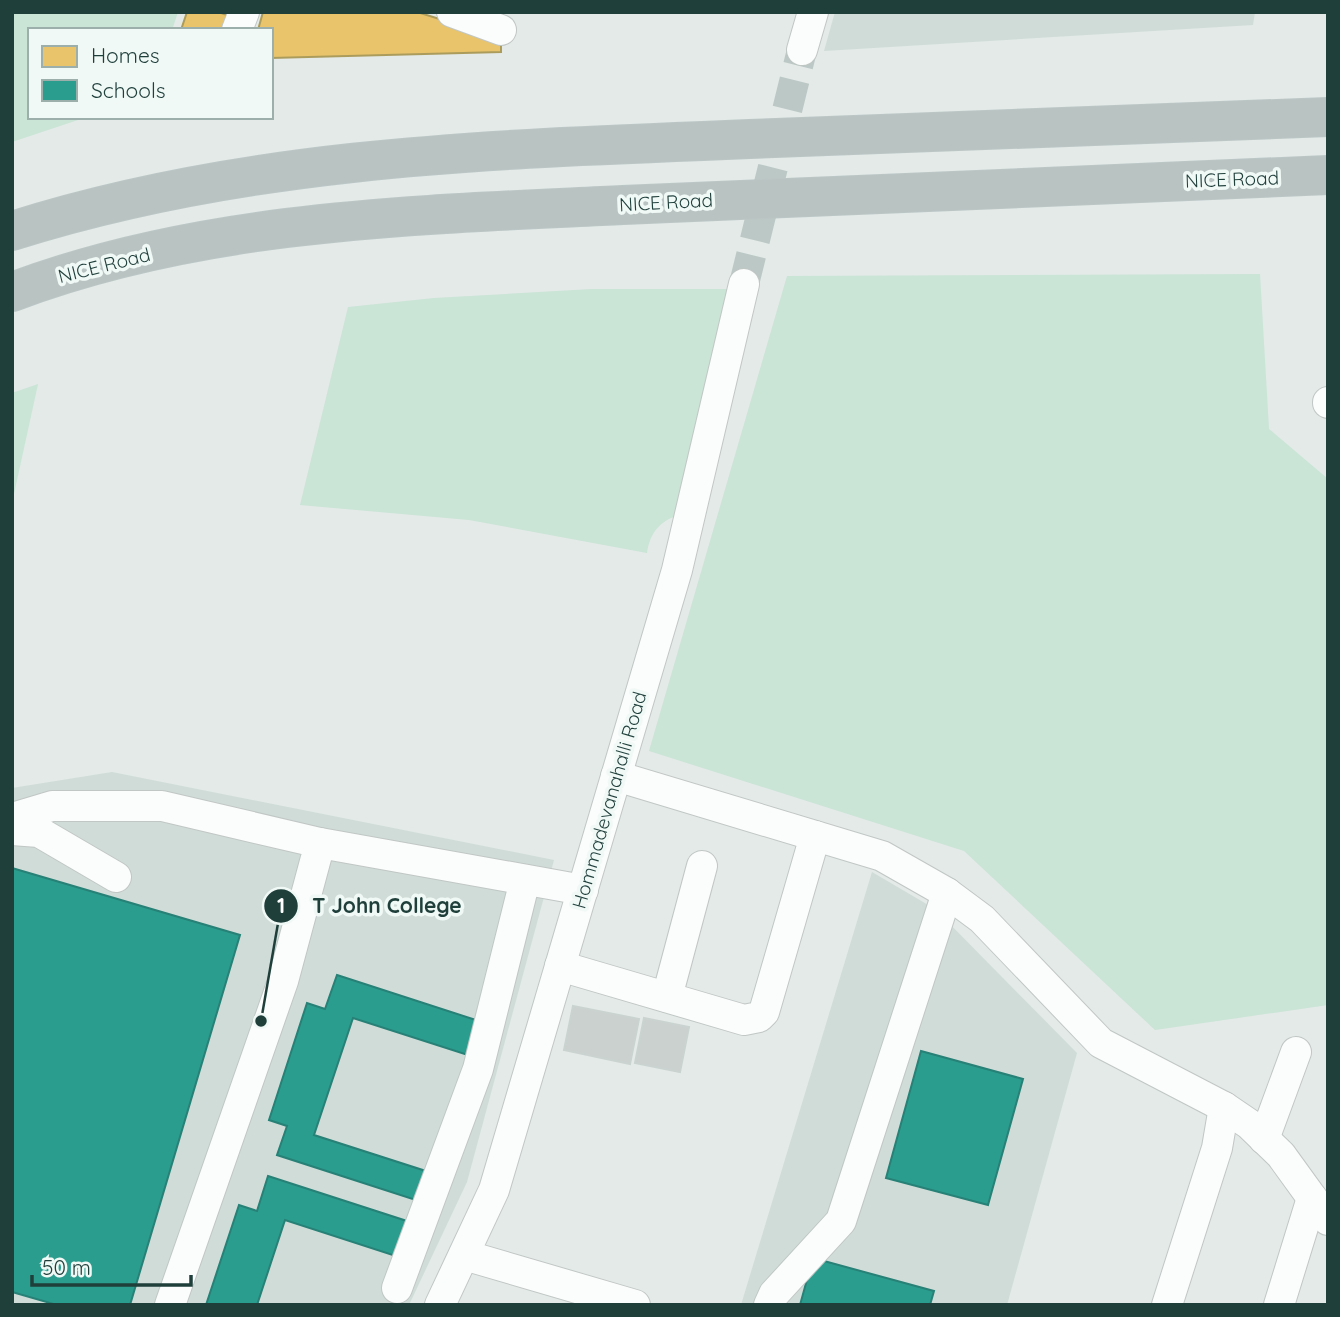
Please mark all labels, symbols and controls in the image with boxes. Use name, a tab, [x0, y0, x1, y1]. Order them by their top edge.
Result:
legend	[28, 28, 273, 119]
text: Homes	[91, 42, 160, 68]
text: Schools	[91, 77, 166, 103]
street label: NICE Road	[1185, 165, 1279, 193]
street label: NICE Road	[618, 188, 714, 216]
street label: NICE Road	[55, 242, 153, 288]
street label: Hommadevanahalli Road	[566, 689, 652, 911]
callout: T John College	[264, 885, 476, 927]
text: 1	[277, 892, 285, 918]
text: T John College	[312, 892, 462, 918]
scale bar	[32, 1244, 191, 1288]
text: 50 m	[42, 1254, 91, 1280]

